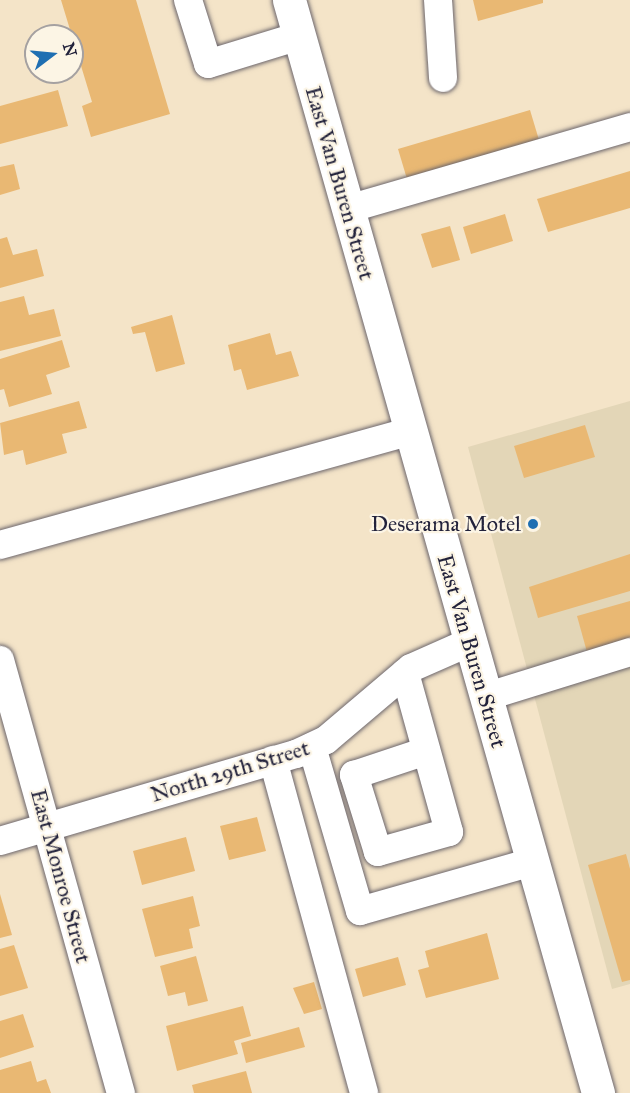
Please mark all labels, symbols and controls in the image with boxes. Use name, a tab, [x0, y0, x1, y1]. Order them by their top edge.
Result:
north arrow	[24, 24, 84, 84]
text: N	[59, 40, 81, 59]
street label: East Van Buren Street	[300, 83, 380, 283]
place label: Deserama Motel	[371, 511, 521, 537]
marker: Deserama Motel	[526, 517, 540, 531]
street label: East Van Buren Street	[432, 551, 512, 751]
street label: North 29th Street	[147, 734, 313, 808]
street label: East Monroe Street	[25, 786, 97, 966]

